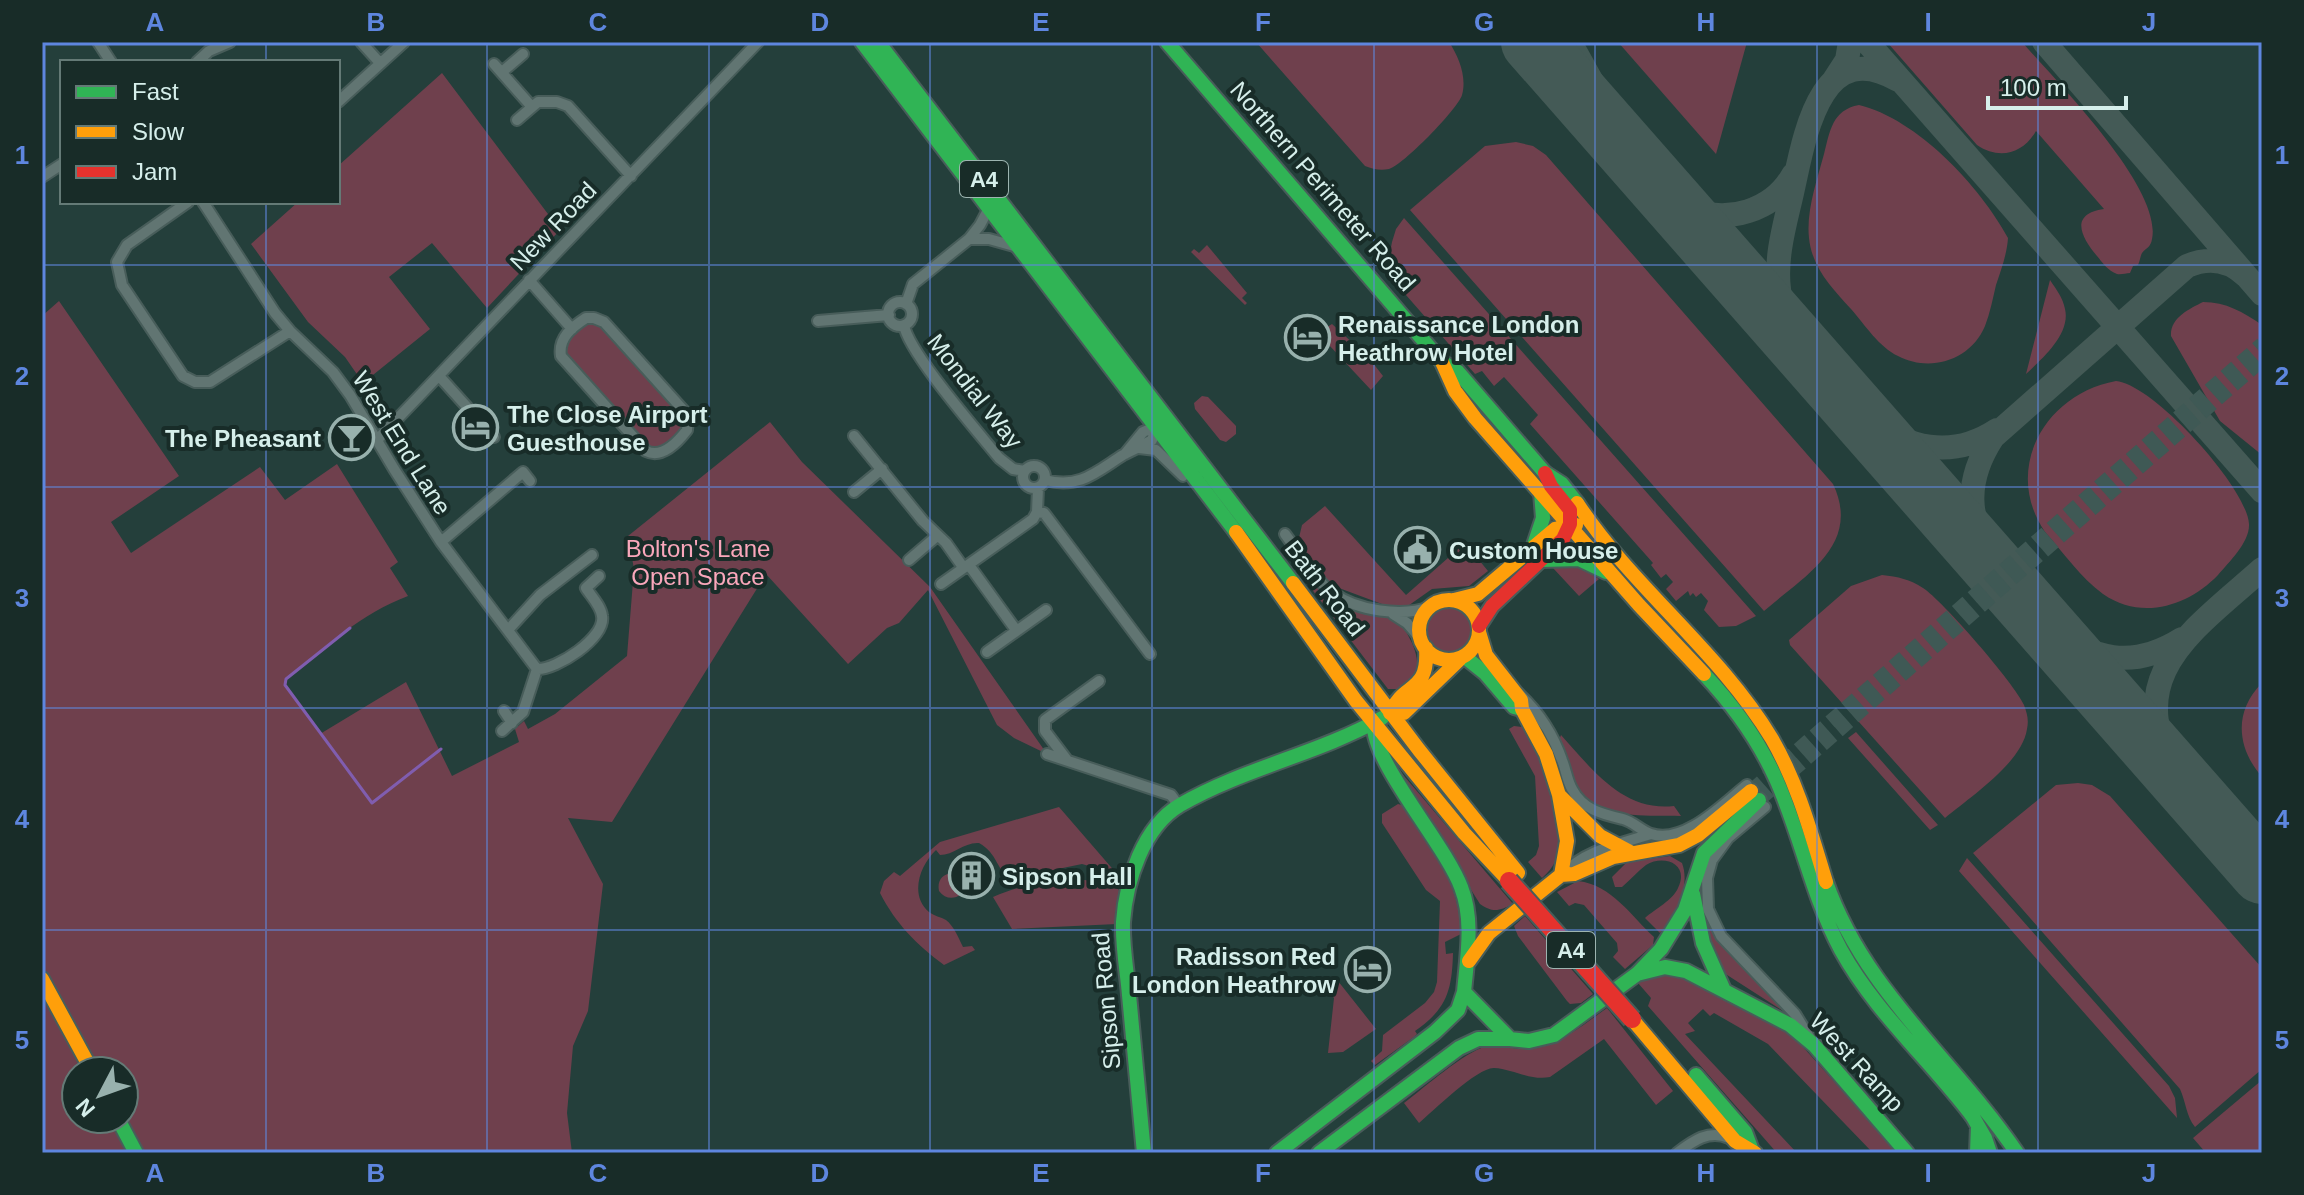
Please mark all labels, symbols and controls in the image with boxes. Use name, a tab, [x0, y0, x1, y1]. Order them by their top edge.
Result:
text: A	[146, 7, 165, 37]
text: B	[367, 7, 385, 37]
text: C	[589, 7, 608, 37]
text: D	[811, 7, 829, 37]
text: E	[1032, 7, 1050, 37]
text: F	[1255, 7, 1271, 37]
text: G	[1474, 7, 1494, 37]
text: H	[1697, 7, 1715, 37]
text: I	[1924, 7, 1932, 37]
text: J	[2142, 7, 2156, 37]
legend	[60, 60, 340, 204]
scale bar	[1988, 60, 2126, 110]
text: 100 m	[2000, 74, 2067, 101]
street label: Northern Perimeter Road	[1225, 76, 1421, 296]
text: Fast	[132, 78, 179, 105]
text: Slow	[132, 118, 185, 145]
text: 1	[15, 140, 29, 170]
text: 1	[2275, 140, 2289, 170]
text: Jam	[132, 158, 177, 185]
road number: A4	[960, 161, 1008, 197]
street label: New Road	[504, 176, 602, 276]
place label: Renaissance London Heathrow Hotel	[1338, 311, 1579, 366]
hotel icon: Renaissance London Heathrow Hotel	[1283, 314, 1331, 362]
street label: Mondial Way	[922, 328, 1028, 454]
text: 2	[15, 361, 29, 391]
text: 2	[2275, 361, 2289, 391]
street label: West End Lane	[347, 366, 457, 520]
place label: The Close Airport Guesthouse	[507, 401, 707, 456]
hotel icon: The Close Airport Guesthouse	[452, 404, 500, 452]
bar icon: The Pheasant	[328, 414, 376, 462]
place label: The Pheasant	[165, 425, 321, 452]
public building icon: Custom House	[1394, 526, 1442, 574]
park label: Bolton's Lane Open Space	[626, 535, 770, 590]
street label: Bath Road	[1279, 535, 1371, 641]
place label: Custom House	[1449, 537, 1618, 564]
text: 3	[15, 583, 29, 613]
text: 3	[2275, 583, 2289, 613]
text: 4	[15, 804, 30, 834]
text: 4	[2275, 804, 2290, 834]
building icon: Sipson Hall	[947, 852, 995, 900]
place label: Sipson Hall	[1002, 863, 1133, 890]
street label: Sipson Road	[1087, 931, 1125, 1071]
road number: A4	[1547, 932, 1595, 968]
place label: Radisson Red London Heathrow	[1132, 943, 1336, 998]
hotel icon: Radisson Red London Heathrow	[1343, 946, 1391, 994]
street label: West Ramp	[1805, 1007, 1909, 1117]
text: 5	[15, 1025, 29, 1055]
text: 5	[2275, 1025, 2289, 1055]
north arrow	[60, 1055, 140, 1135]
text: N	[71, 1094, 100, 1122]
text: A	[146, 1158, 165, 1188]
text: B	[367, 1158, 385, 1188]
text: C	[589, 1158, 608, 1188]
text: D	[811, 1158, 829, 1188]
text: E	[1032, 1158, 1050, 1188]
text: F	[1255, 1158, 1271, 1188]
text: G	[1474, 1158, 1494, 1188]
text: H	[1697, 1158, 1715, 1188]
text: I	[1924, 1158, 1932, 1188]
text: J	[2142, 1158, 2156, 1188]

